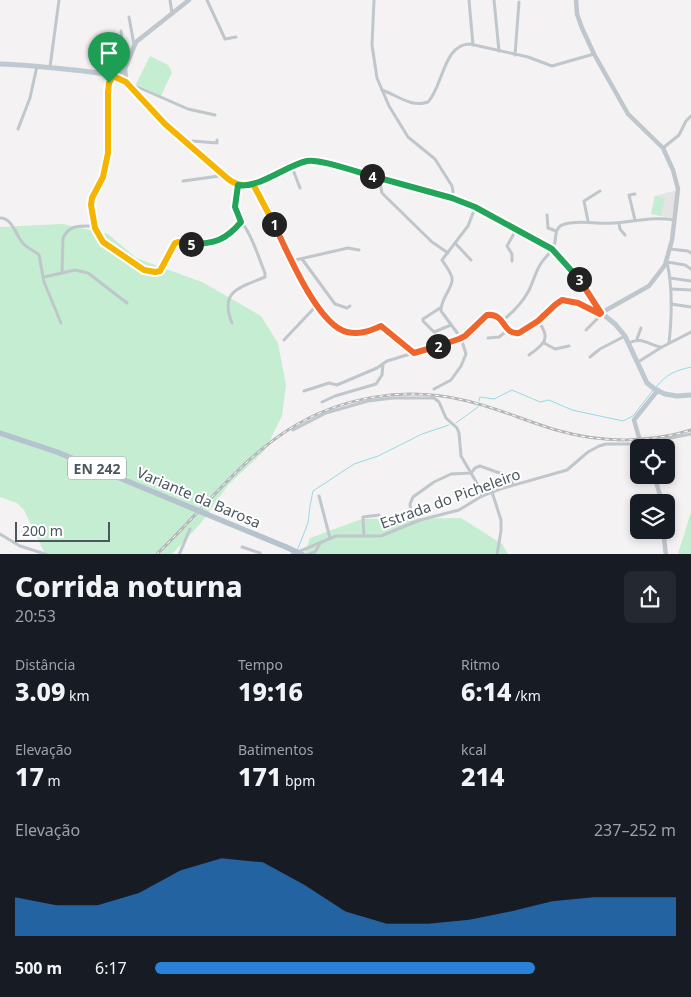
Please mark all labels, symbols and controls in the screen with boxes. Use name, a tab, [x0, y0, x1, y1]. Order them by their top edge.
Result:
pin	[88, 32, 130, 83]
icon: arrive	[95, 39, 123, 67]
pin: 4	[360, 164, 384, 188]
text: 4	[368, 167, 377, 186]
pin: 1	[262, 212, 286, 236]
text: 1	[270, 215, 279, 234]
pin: 5	[178, 232, 204, 256]
text: 5	[187, 235, 196, 254]
pin: 3	[566, 266, 592, 292]
text: 3	[575, 270, 584, 289]
pin: 2	[426, 334, 450, 358]
text: 2	[434, 337, 443, 356]
map controls	[630, 439, 675, 539]
button: locate	[630, 439, 675, 484]
road number: EN 242	[68, 456, 126, 479]
street label: Variante da Barosa	[134, 462, 264, 532]
street label: Estrada do Picheleiro	[377, 463, 523, 533]
button: layers	[630, 494, 675, 539]
scale bar	[15, 520, 110, 543]
text: 200 m	[22, 521, 63, 540]
text: Corrida noturna	[15, 567, 243, 605]
button: share	[624, 571, 676, 623]
text: 20:53	[15, 605, 56, 627]
text: Distância	[15, 655, 75, 674]
text: Tempo	[238, 655, 283, 674]
text: Ritmo	[461, 655, 500, 674]
text: 3.09	[15, 674, 65, 708]
text: 19:16	[238, 674, 303, 708]
text: 6:14	[461, 674, 511, 708]
text: km	[65, 686, 90, 705]
text: /km	[511, 686, 541, 705]
text: Elevação	[15, 740, 72, 759]
text: Batimentos	[238, 740, 314, 759]
text: kcal	[461, 740, 487, 759]
text: 17	[15, 759, 44, 793]
text: 171	[238, 759, 281, 793]
text: 214	[461, 759, 504, 793]
text: m	[44, 771, 61, 790]
text: bpm	[281, 771, 315, 790]
text: Elevação	[15, 819, 80, 841]
text: 237–252 m	[594, 819, 676, 841]
text: 500 m	[15, 957, 62, 979]
text: 6:17	[95, 957, 127, 979]

